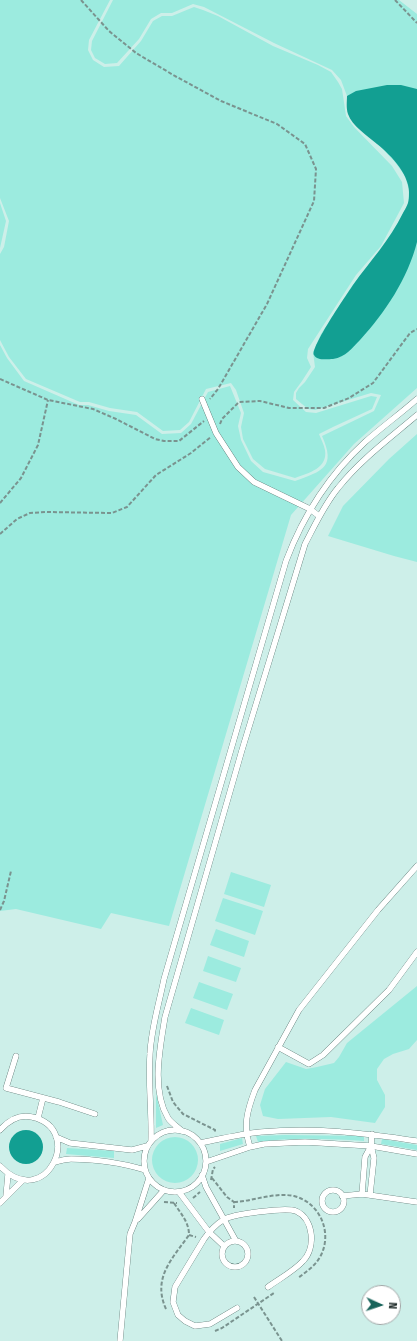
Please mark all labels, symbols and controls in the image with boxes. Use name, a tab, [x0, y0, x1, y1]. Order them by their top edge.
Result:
north arrow	[361, 1285, 401, 1325]
text: N	[386, 1302, 399, 1309]

